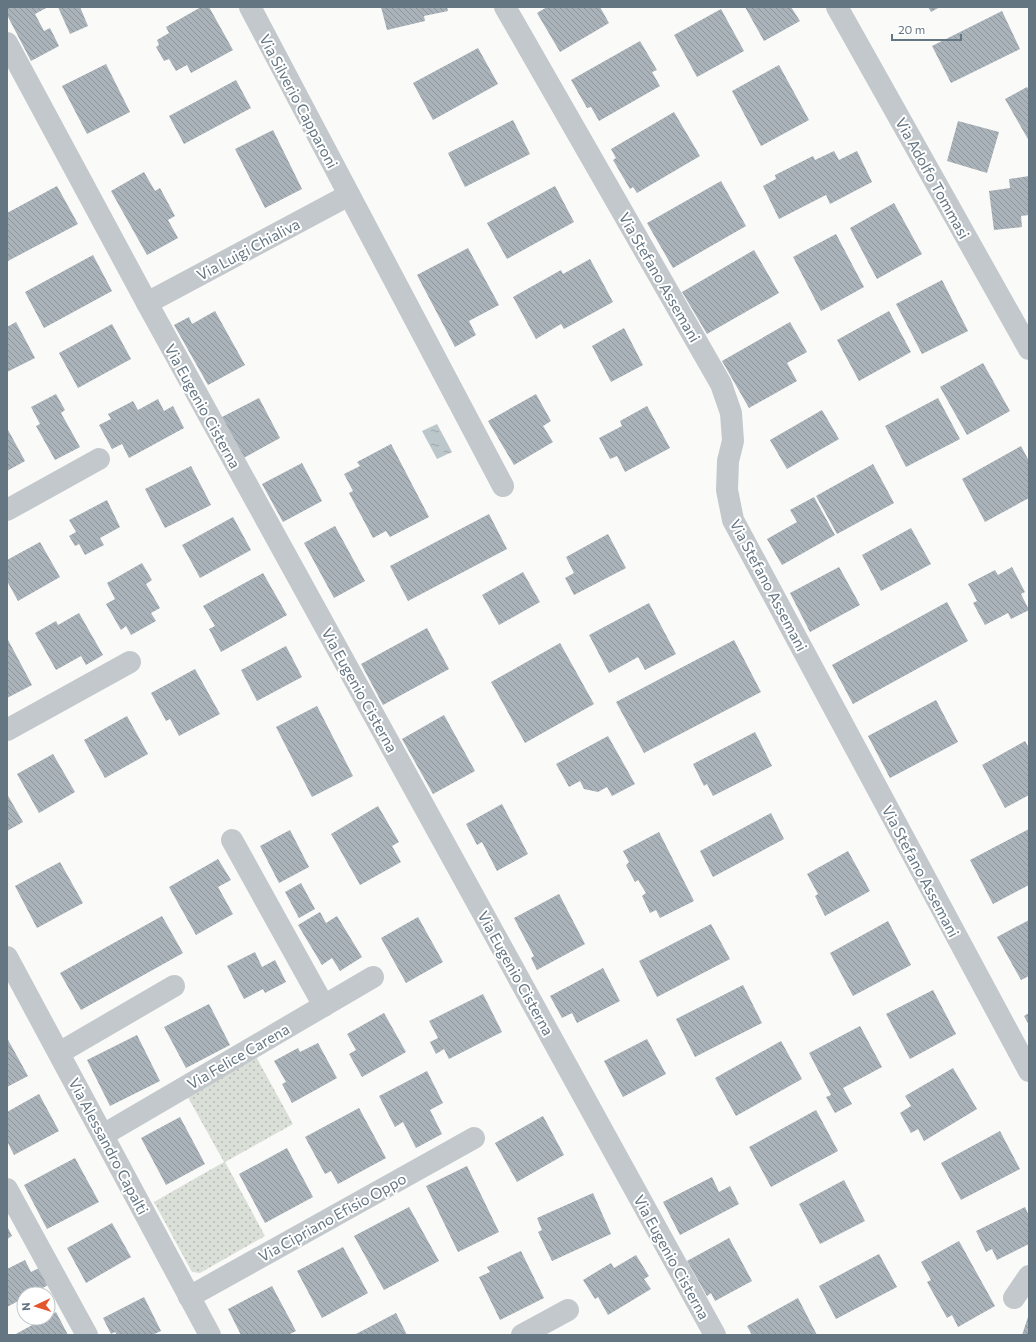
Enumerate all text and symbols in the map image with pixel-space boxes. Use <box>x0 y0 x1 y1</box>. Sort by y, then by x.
scale bar <box>892 16 961 42</box>
text: 20 m <box>898 22 925 36</box>
street label: Via Silverio Capparoni <box>256 31 342 171</box>
street label: Via Adolfo Tommasi <box>892 114 974 242</box>
street label: Via Stefano Assemani <box>616 209 704 345</box>
street label: Via Luigi Chialiva <box>193 214 303 284</box>
street label: Via Eugenio Cisterna <box>161 341 245 471</box>
street label: Via Stefano Assemani <box>727 516 811 654</box>
street label: Via Eugenio Cisterna <box>318 625 402 755</box>
street label: Via Stefano Assemani <box>879 802 963 940</box>
street label: Via Eugenio Cisterna <box>474 908 558 1038</box>
street label: Via Felice Carena <box>184 1019 292 1093</box>
street label: Via Alessandro Capalti <box>65 1075 153 1217</box>
street label: Via Cipriano Efisio Oppo <box>255 1169 409 1265</box>
street label: Via Eugenio Cisterna <box>630 1192 714 1322</box>
north arrow <box>16 1286 56 1326</box>
text: N <box>19 1302 32 1311</box>

